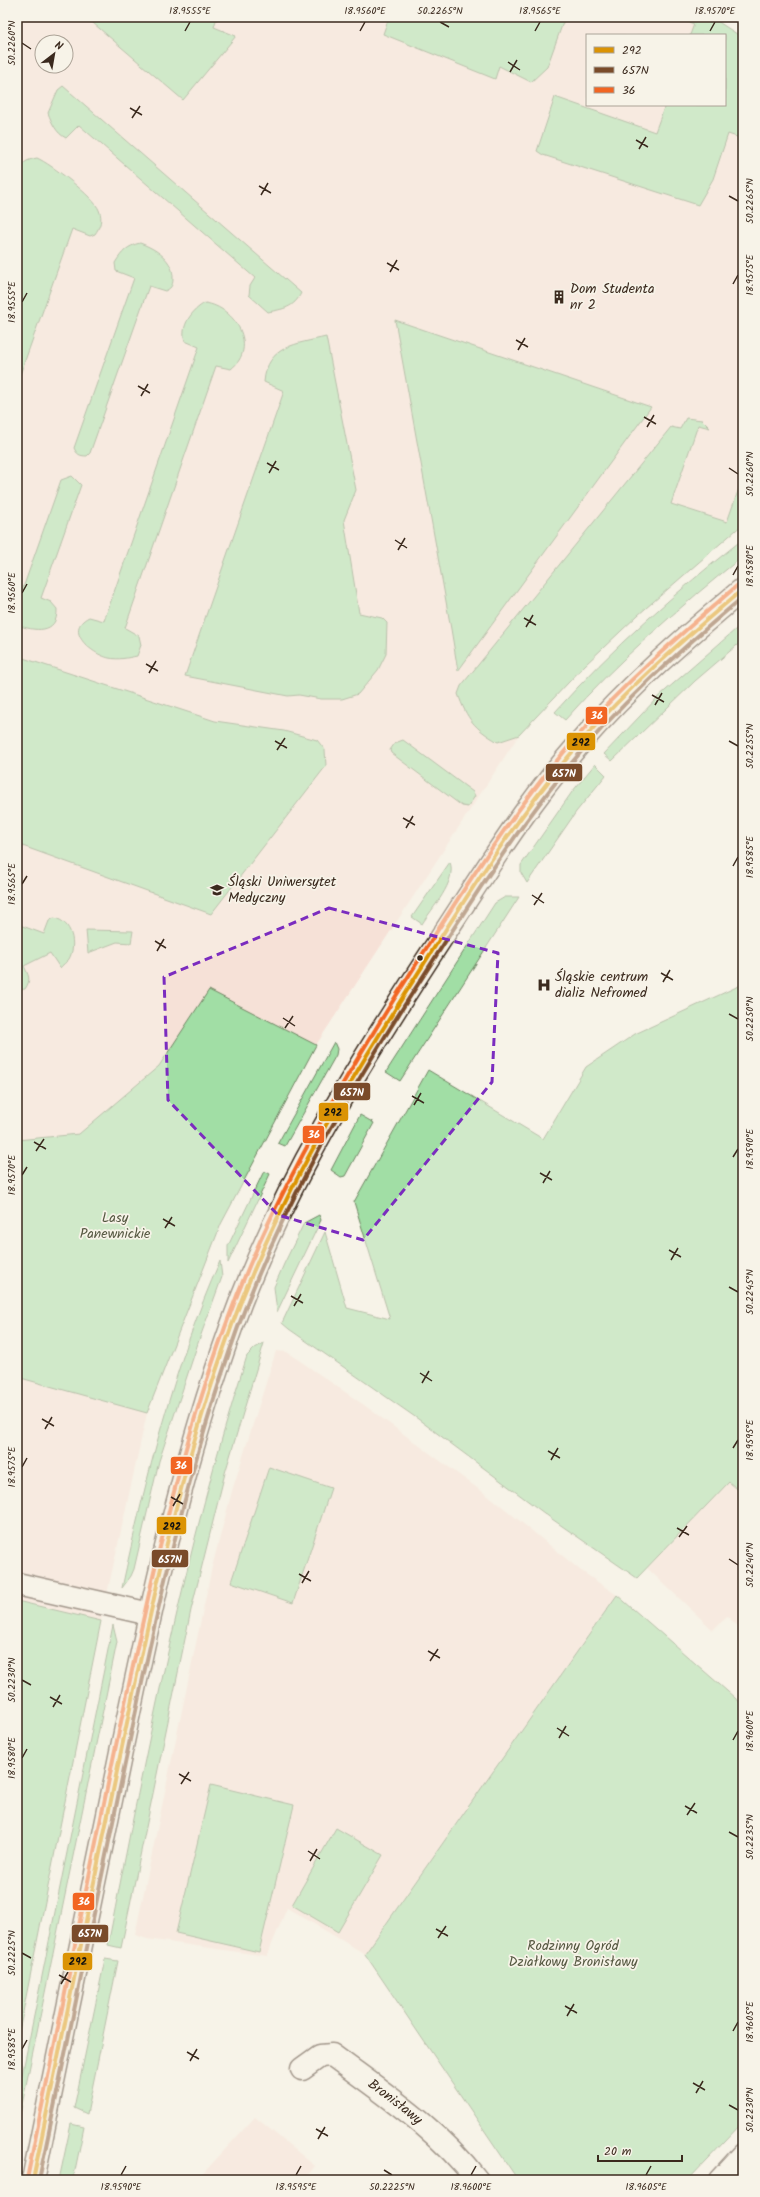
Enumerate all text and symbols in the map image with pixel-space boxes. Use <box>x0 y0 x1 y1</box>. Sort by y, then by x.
text: 18.9555°E <box>169 3 212 19</box>
text: 18.9560°E <box>344 3 387 19</box>
text: 50.2265°N <box>417 3 463 19</box>
text: 18.9565°E <box>519 3 562 19</box>
text: 18.9570°E <box>695 3 736 19</box>
text: 50.2260°N <box>4 20 20 66</box>
north arrow <box>34 34 74 74</box>
legend <box>586 34 726 106</box>
text: N <box>51 37 66 56</box>
text: 292 <box>622 41 642 60</box>
text: 657N <box>622 61 649 80</box>
text: 36 <box>622 81 636 100</box>
text: 50.2265°N <box>742 178 758 224</box>
text: 18.9575°E <box>742 253 758 296</box>
place label: Dom Studenta nr 2 <box>570 278 654 316</box>
text: 18.9555°E <box>4 280 20 323</box>
building icon: Dom Studenta nr 2 <box>551 289 567 305</box>
text: 50.2260°N <box>742 451 758 497</box>
text: 18.9580°E <box>742 544 758 587</box>
text: 18.9560°E <box>4 571 20 614</box>
line badge: 36 <box>585 706 608 725</box>
text: 36 <box>590 707 603 725</box>
text: 50.2255°N <box>742 723 758 769</box>
line badge: 292 <box>566 732 596 751</box>
text: 292 <box>572 734 590 752</box>
line badge: 657N <box>545 763 583 782</box>
text: 657N <box>552 765 576 783</box>
text: 18.9585°E <box>742 835 758 878</box>
text: 18.9565°E <box>4 862 20 905</box>
place label: Śląski Uniwersytet Medyczny <box>228 871 337 909</box>
school or university icon: Śląski Uniwersytet Medyczny <box>209 882 225 898</box>
unlabelled marker <box>415 953 425 963</box>
place label: Śląskie centrum dializ Nefromed <box>555 966 648 1004</box>
hospital icon: Śląskie centrum dializ Nefromed <box>536 977 552 993</box>
text: 50.2250°N <box>742 996 758 1041</box>
line badge: 657N <box>333 1082 371 1101</box>
text: 657N <box>340 1084 364 1102</box>
line badge: 292 <box>318 1102 349 1122</box>
text: 292 <box>324 1104 342 1122</box>
line badge: 36 <box>302 1125 325 1144</box>
text: 36 <box>307 1126 320 1144</box>
text: 18.9590°E <box>742 1127 758 1169</box>
text: 18.9570°E <box>4 1154 20 1195</box>
park label: Lasy Panewnickie <box>80 1207 151 1245</box>
text: 50.2245°N <box>742 1269 758 1315</box>
text: 18.9595°E <box>742 1418 758 1461</box>
text: 18.9575°E <box>4 1445 20 1488</box>
line badge: 36 <box>170 1456 193 1475</box>
text: 36 <box>174 1457 187 1475</box>
line badge: 292 <box>156 1516 187 1535</box>
text: 292 <box>163 1518 181 1536</box>
text: 50.2240°N <box>742 1542 758 1588</box>
line badge: 657N <box>151 1549 189 1568</box>
text: 657N <box>158 1551 182 1569</box>
text: 50.2230°N <box>4 1657 20 1703</box>
text: 18.9600°E <box>742 1709 758 1752</box>
text: 18.9580°E <box>4 1736 20 1779</box>
text: 50.2235°N <box>742 1814 758 1860</box>
line badge: 36 <box>72 1892 95 1911</box>
text: 36 <box>77 1893 90 1911</box>
line badge: 657N <box>71 1924 109 1943</box>
text: 657N <box>78 1925 102 1943</box>
text: 50.2225°N <box>4 1930 20 1976</box>
park label: Rodzinny Ogród Działkowy Bronisławy <box>509 1935 638 1973</box>
line badge: 292 <box>62 1952 93 1971</box>
text: 292 <box>69 1953 87 1971</box>
text: 18.9605°E <box>742 2000 758 2043</box>
text: 18.9585°E <box>4 2027 20 2070</box>
street label: Bronisławy <box>363 2074 428 2131</box>
text: 50.2230°N <box>742 2087 758 2133</box>
scale bar <box>598 2137 682 2163</box>
text: 20 m <box>604 2142 632 2161</box>
text: 18.9590°E <box>101 2179 143 2195</box>
text: 18.9595°E <box>275 2179 318 2195</box>
text: 50.2225°N <box>369 2179 415 2195</box>
text: 18.9600°E <box>450 2179 493 2195</box>
text: 18.9605°E <box>625 2179 668 2195</box>

